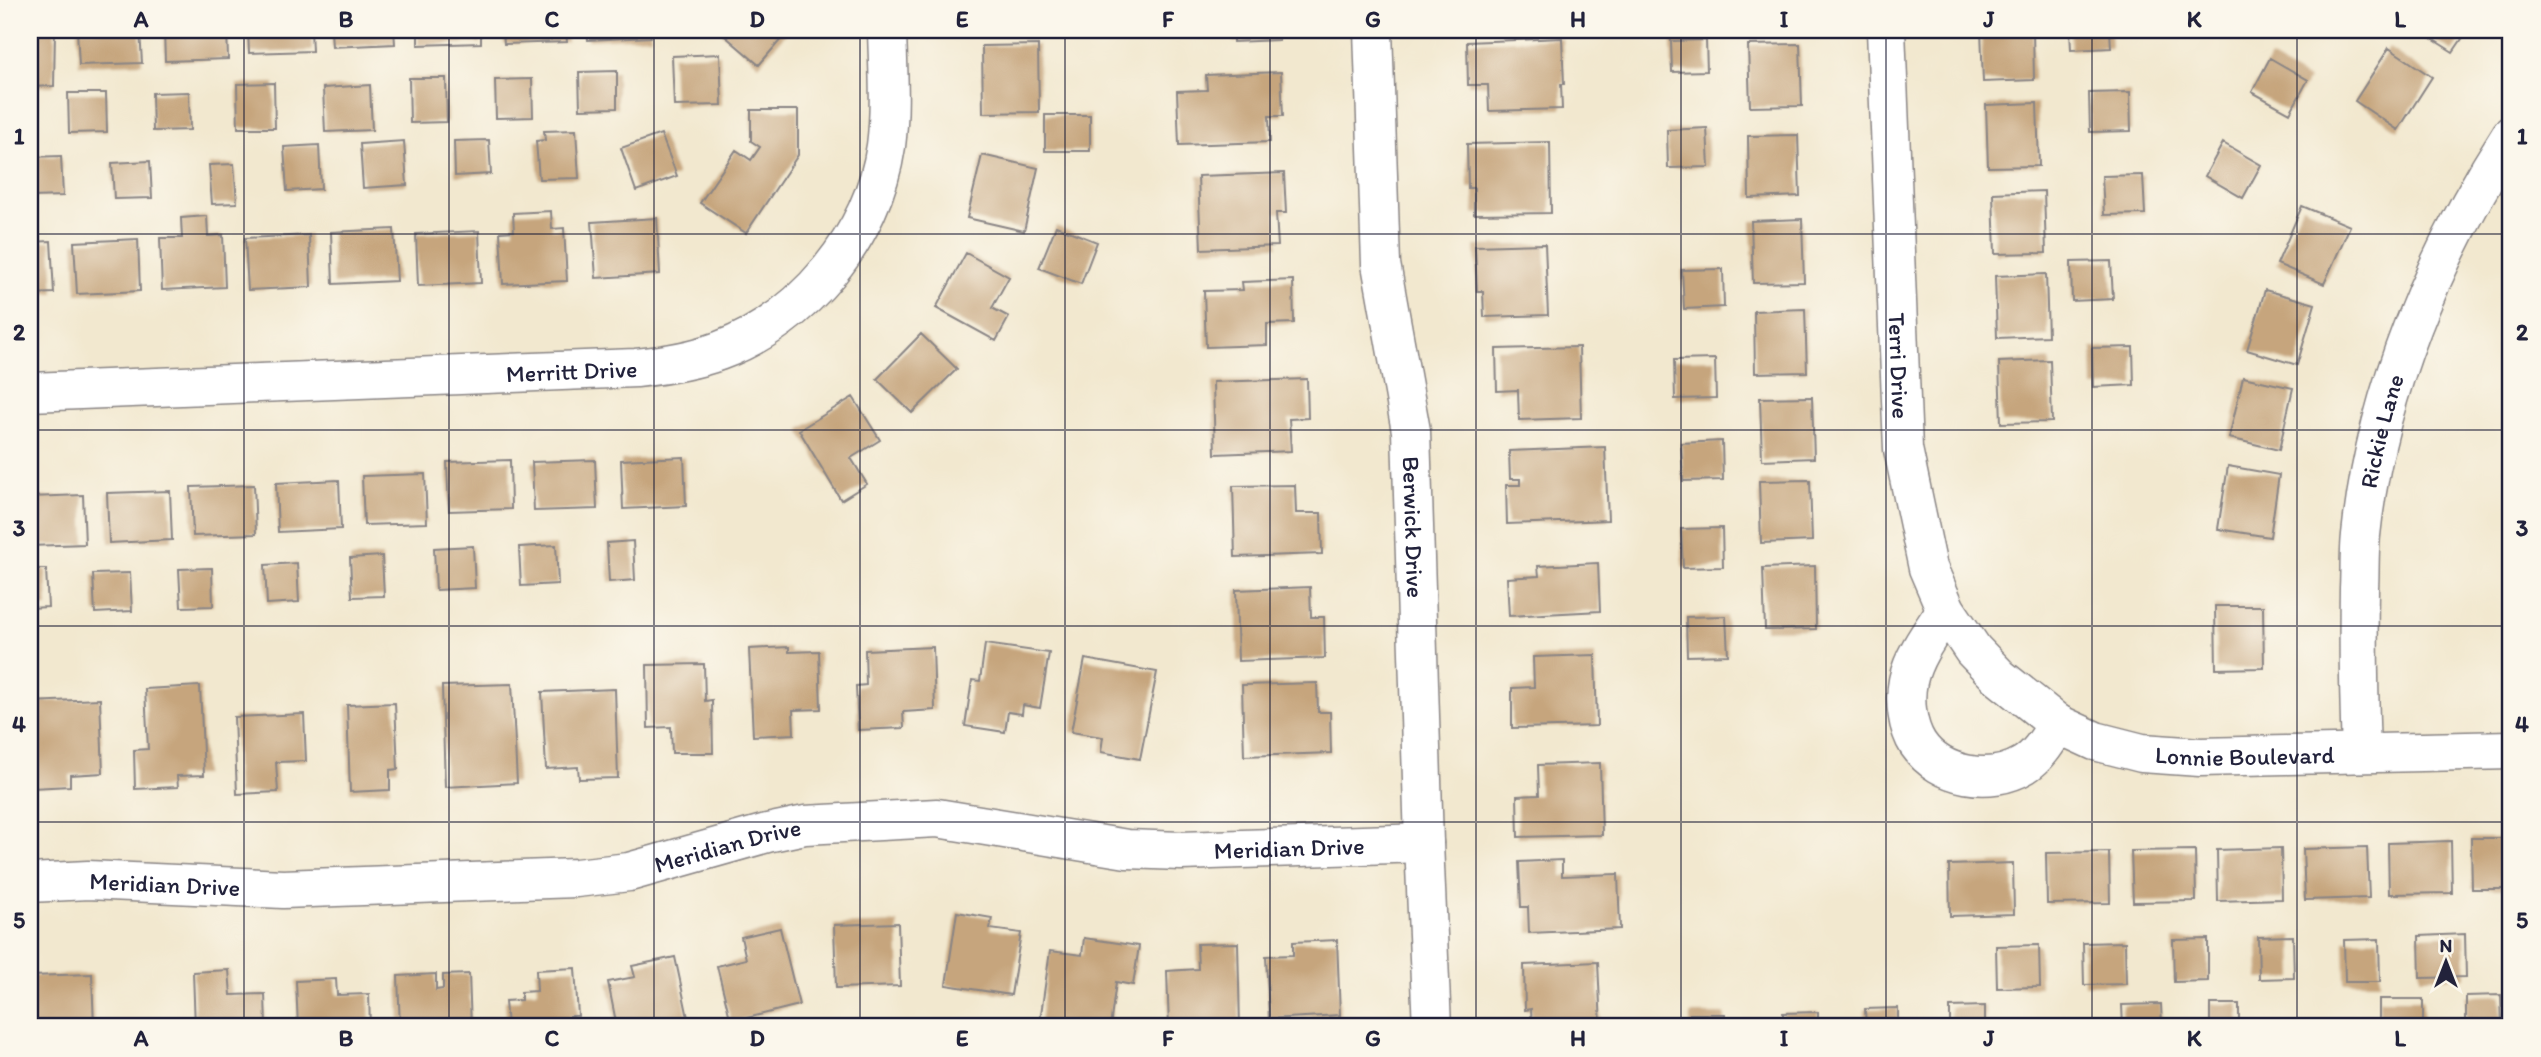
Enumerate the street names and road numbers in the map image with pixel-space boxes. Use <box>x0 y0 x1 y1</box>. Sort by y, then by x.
street label: Terri Drive <box>1883 312 1916 419</box>
street label: Merritt Drive <box>505 353 638 388</box>
street label: Rickie Lane <box>2353 370 2409 491</box>
street label: Berwick Drive <box>1397 456 1431 598</box>
street label: Lonnie Boulevard <box>2154 739 2335 772</box>
street label: Meridian Drive <box>651 812 803 879</box>
street label: Meridian Drive <box>1213 830 1365 864</box>
street label: Meridian Drive <box>89 866 241 902</box>

